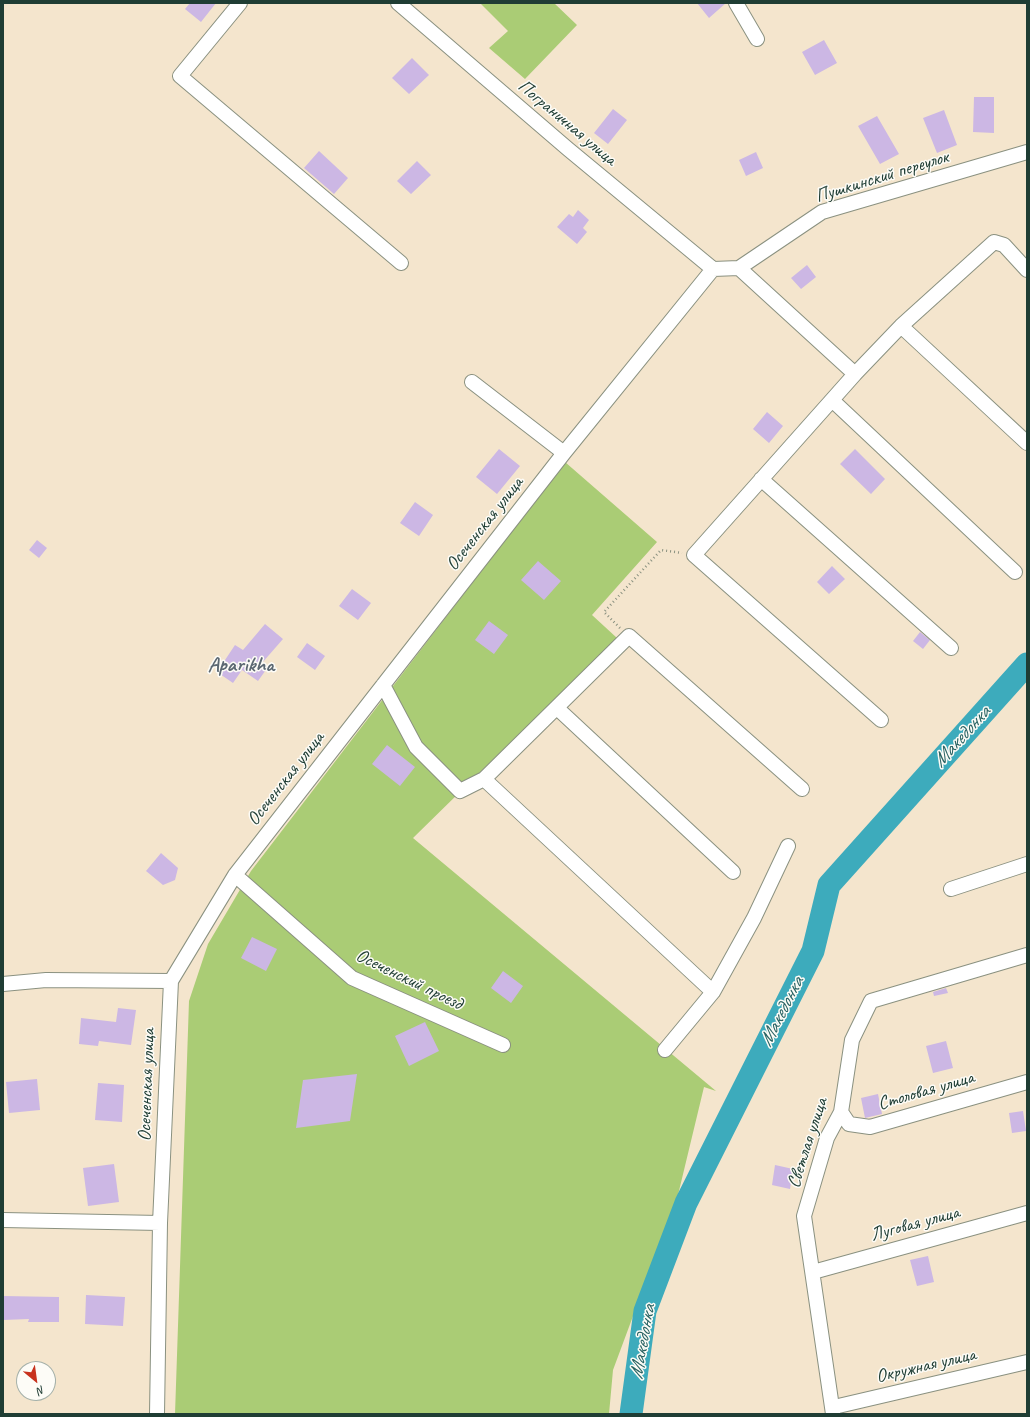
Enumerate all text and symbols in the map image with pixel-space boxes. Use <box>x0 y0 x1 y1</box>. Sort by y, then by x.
street label: Пограничная улица <box>513 75 621 171</box>
street label: Пушкинский переулок <box>813 146 951 208</box>
street label: Осеченская улица <box>441 473 529 575</box>
district label: Aparikha <box>208 652 274 678</box>
water label: Македонка <box>928 701 996 773</box>
street label: Осеченская улица <box>242 728 330 830</box>
street label: Осеченский проезд <box>352 944 466 1016</box>
water label: Македонка <box>754 973 810 1051</box>
street label: Осеченская улица <box>134 1028 160 1142</box>
street label: Столовая улица <box>875 1066 977 1116</box>
street label: Светлая улица <box>783 1095 833 1191</box>
street label: Луговая улица <box>868 1201 962 1247</box>
water label: Македонка <box>625 1303 661 1381</box>
street label: Окружная улица <box>874 1343 978 1389</box>
north arrow <box>16 1361 56 1401</box>
text: N <box>35 1383 48 1398</box>

